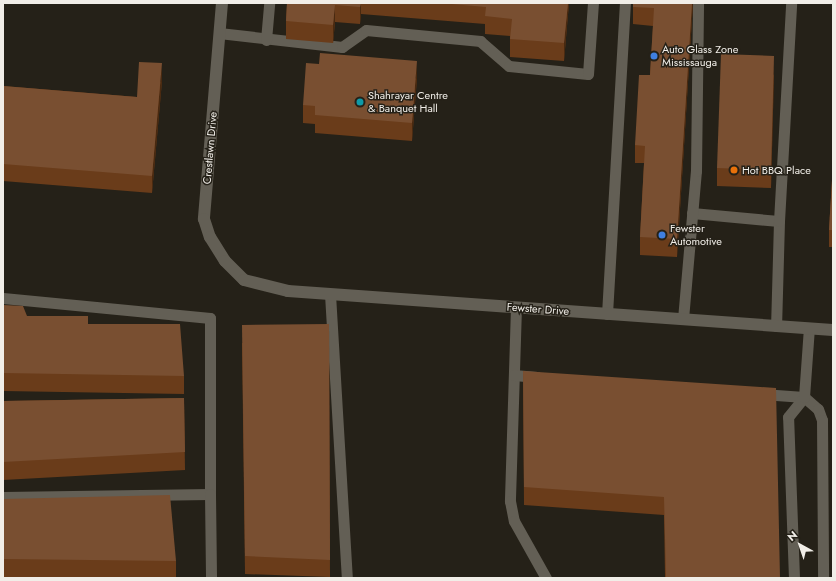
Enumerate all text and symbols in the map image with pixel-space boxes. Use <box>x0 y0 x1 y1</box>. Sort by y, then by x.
place label: Auto Glass Zone Mississauga <box>662 43 738 69</box>
marker: Auto Glass Zone Mississauga <box>649 51 659 61</box>
place label: Shahrayar Centre & Banquet Hall <box>368 89 448 115</box>
marker: Shahrayar Centre & Banquet Hall <box>355 97 365 107</box>
street label: Crestlawn Drive <box>200 111 220 185</box>
place label: Hot BBQ Place <box>742 163 811 177</box>
marker: Hot BBQ Place <box>729 165 739 175</box>
place label: Fewster Automotive <box>670 222 722 248</box>
marker: Fewster Automotive <box>657 230 667 240</box>
street label: Fewster Drive <box>506 300 570 318</box>
north arrow <box>780 525 820 565</box>
text: N <box>784 527 801 545</box>

